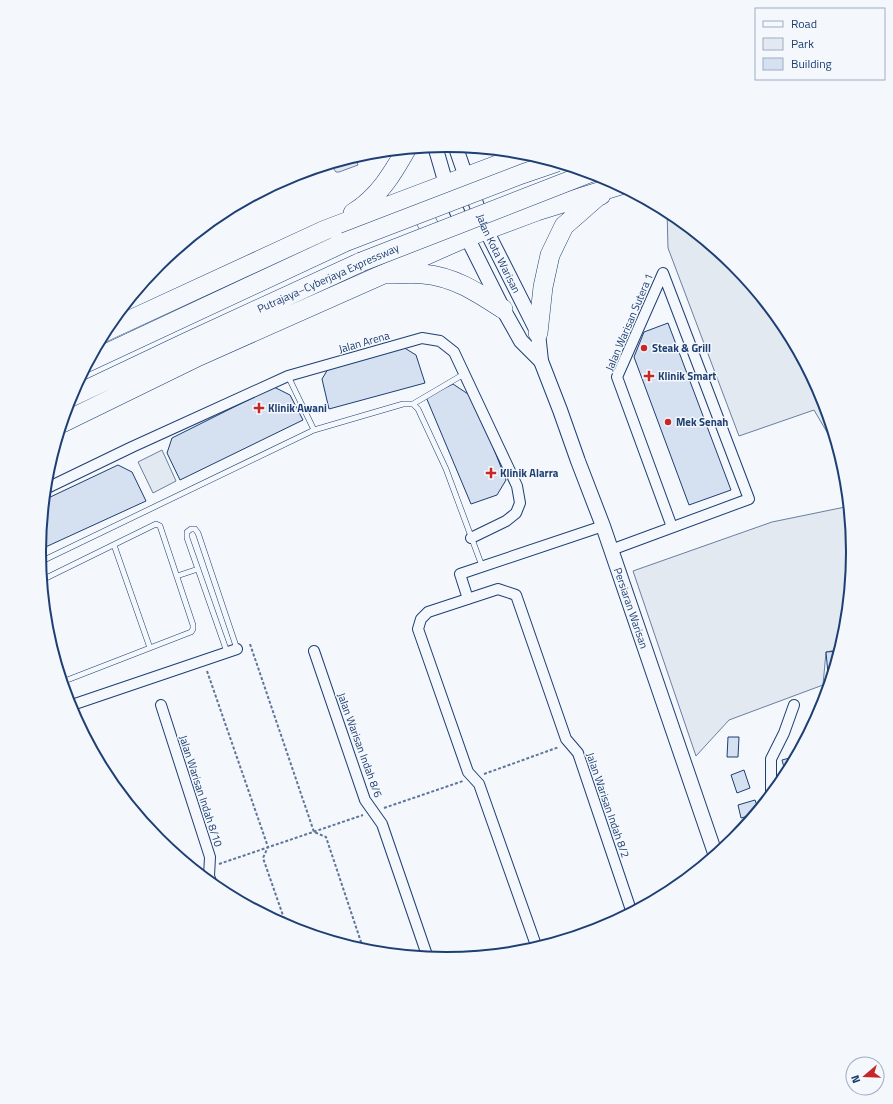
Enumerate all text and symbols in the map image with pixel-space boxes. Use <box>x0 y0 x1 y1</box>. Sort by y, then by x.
legend <box>755 8 885 80</box>
text: Road <box>791 14 817 33</box>
text: Park <box>791 34 814 53</box>
text: Building <box>791 54 832 73</box>
street label: Jalan Kota Warisan <box>473 211 525 296</box>
street label: Putrajaya–Cyberjaya Expressway <box>255 239 402 317</box>
street label: Jalan Warisan Sutera 1 <box>601 271 657 373</box>
street label: Jalan Arena <box>337 327 392 357</box>
place label: Steak & Grill <box>652 340 711 356</box>
marker: Steak & Grill <box>639 343 649 353</box>
place label: Klinik Smart <box>658 368 716 384</box>
marker: Klinik Smart <box>643 370 655 382</box>
place label: Klinik Awani <box>268 400 327 416</box>
marker: Klinik Awani <box>253 402 265 414</box>
place label: Mek Senah <box>676 414 728 430</box>
marker: Mek Senah <box>663 417 673 427</box>
place label: Klinik Alarra <box>500 465 559 481</box>
marker: Klinik Alarra <box>485 467 497 479</box>
street label: Persiaran Warisan <box>610 565 652 651</box>
street label: Jalan Warisan Indah 8/6 <box>334 690 386 800</box>
street label: Jalan Warisan Indah 8/10 <box>175 733 227 849</box>
street label: Jalan Warisan Indah 8/2 <box>582 750 634 860</box>
north arrow <box>845 1056 885 1096</box>
text: N <box>847 1073 864 1085</box>

